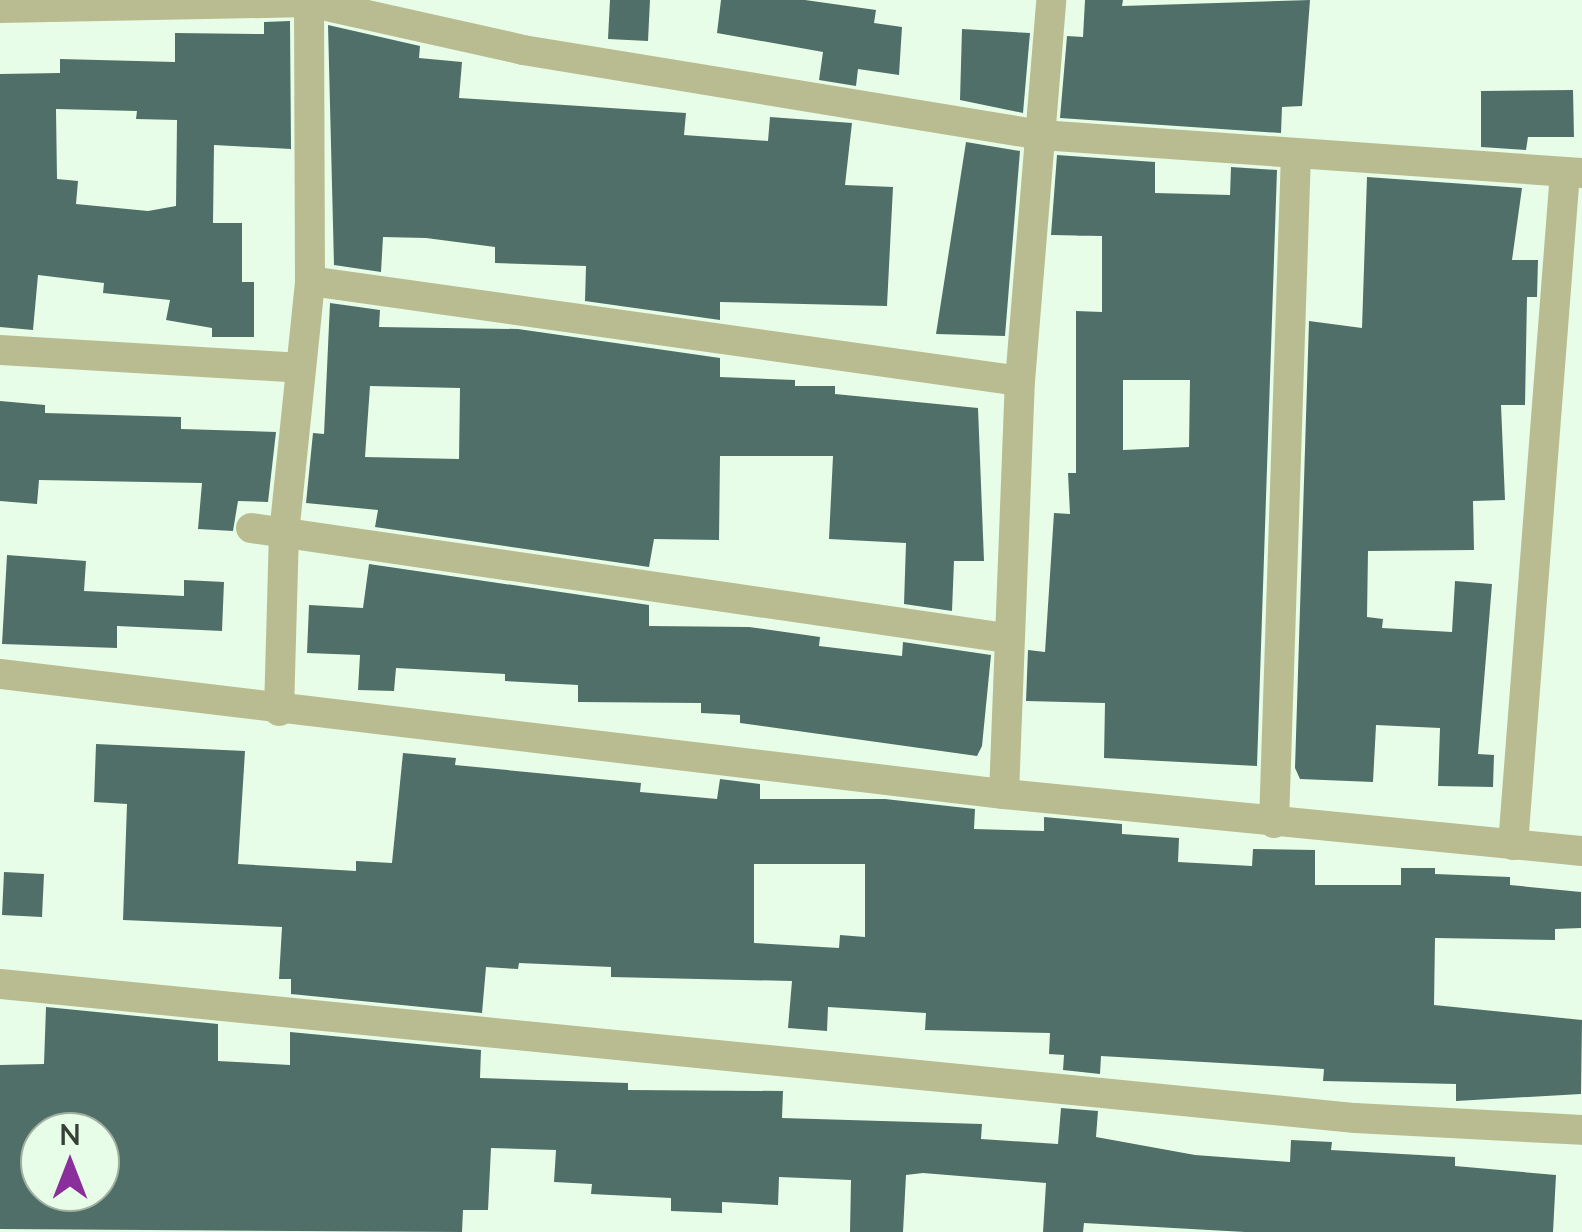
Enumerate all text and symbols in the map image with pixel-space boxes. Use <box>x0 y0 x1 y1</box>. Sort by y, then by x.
north arrow <box>20 1112 120 1212</box>
text: N <box>59 1117 81 1151</box>

